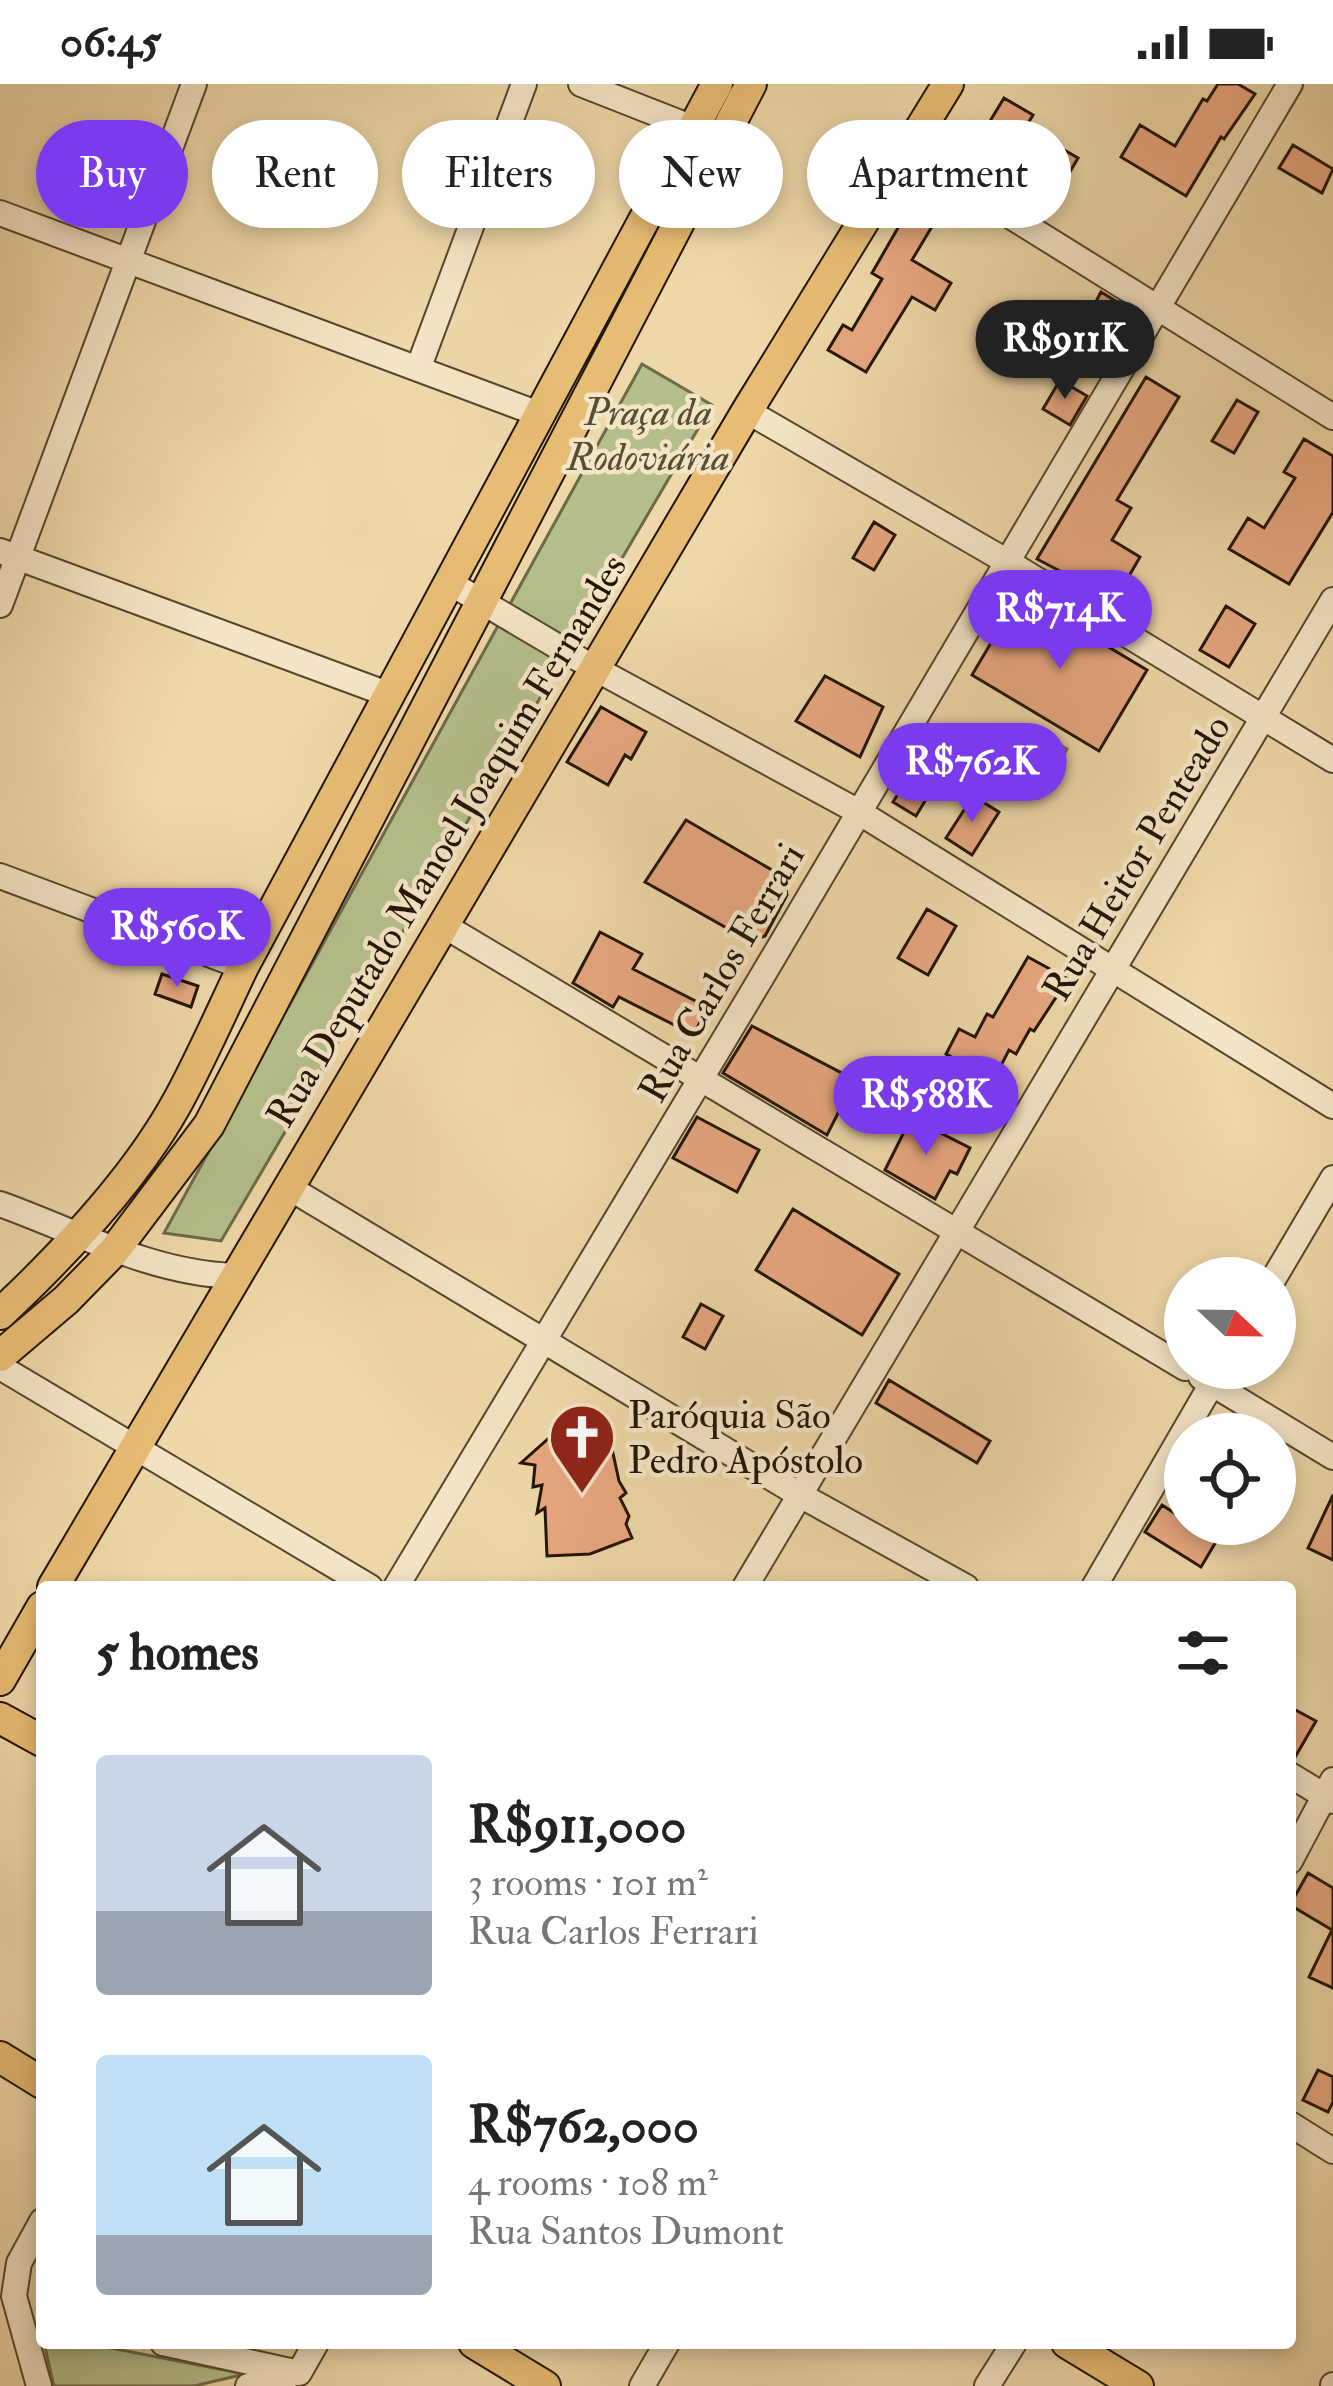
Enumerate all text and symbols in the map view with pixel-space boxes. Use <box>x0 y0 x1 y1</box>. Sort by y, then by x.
text: 06:45 <box>60 14 161 70</box>
chip: Buy <box>36 120 188 228</box>
chip: Rent <box>212 120 378 228</box>
chip: Filters <box>402 120 595 228</box>
chip: New <box>619 120 783 228</box>
chip: Apartment <box>807 120 1071 228</box>
pin: R$911K <box>967 300 1163 402</box>
text: R$911K <box>1003 314 1127 363</box>
park label: Praça da Rodoviária <box>566 388 729 482</box>
street label: Rua Deputado Manoel Joaquim Fernandes <box>256 546 638 1136</box>
pin: R$714K <box>962 570 1158 672</box>
text: R$714K <box>995 584 1125 633</box>
street label: Rua Heitor Penteado <box>1032 706 1242 1010</box>
pin: R$762K <box>874 723 1070 825</box>
text: R$762K <box>905 737 1039 786</box>
street label: Rua Carlos Ferrari <box>628 835 816 1111</box>
pin: R$560K <box>79 888 275 990</box>
text: R$560K <box>110 902 244 951</box>
pin: R$588K <box>828 1056 1024 1158</box>
text: R$588K <box>861 1070 992 1119</box>
north arrow <box>1164 1257 1296 1389</box>
map controls <box>1164 1257 1296 1545</box>
place label: Paróquia São Pedro Apóstolo <box>628 1391 863 1485</box>
church icon: Paróquia São Pedro Apóstolo <box>547 1402 617 1496</box>
button: locate <box>1164 1413 1296 1545</box>
icon: filters <box>1170 1620 1236 1686</box>
text: 5 homes <box>96 1621 259 1685</box>
text: R$911,000 <box>468 1794 686 1858</box>
icon: home <box>192 1803 336 1947</box>
text: 3 rooms · 101 m² <box>468 1858 708 1907</box>
text: Rua Carlos Ferrari <box>468 1907 759 1956</box>
text: R$762,000 <box>468 2094 699 2158</box>
icon: home <box>192 2103 336 2247</box>
text: 4 rooms · 108 m² <box>468 2158 718 2207</box>
text: Rua Santos Dumont <box>468 2207 784 2256</box>

